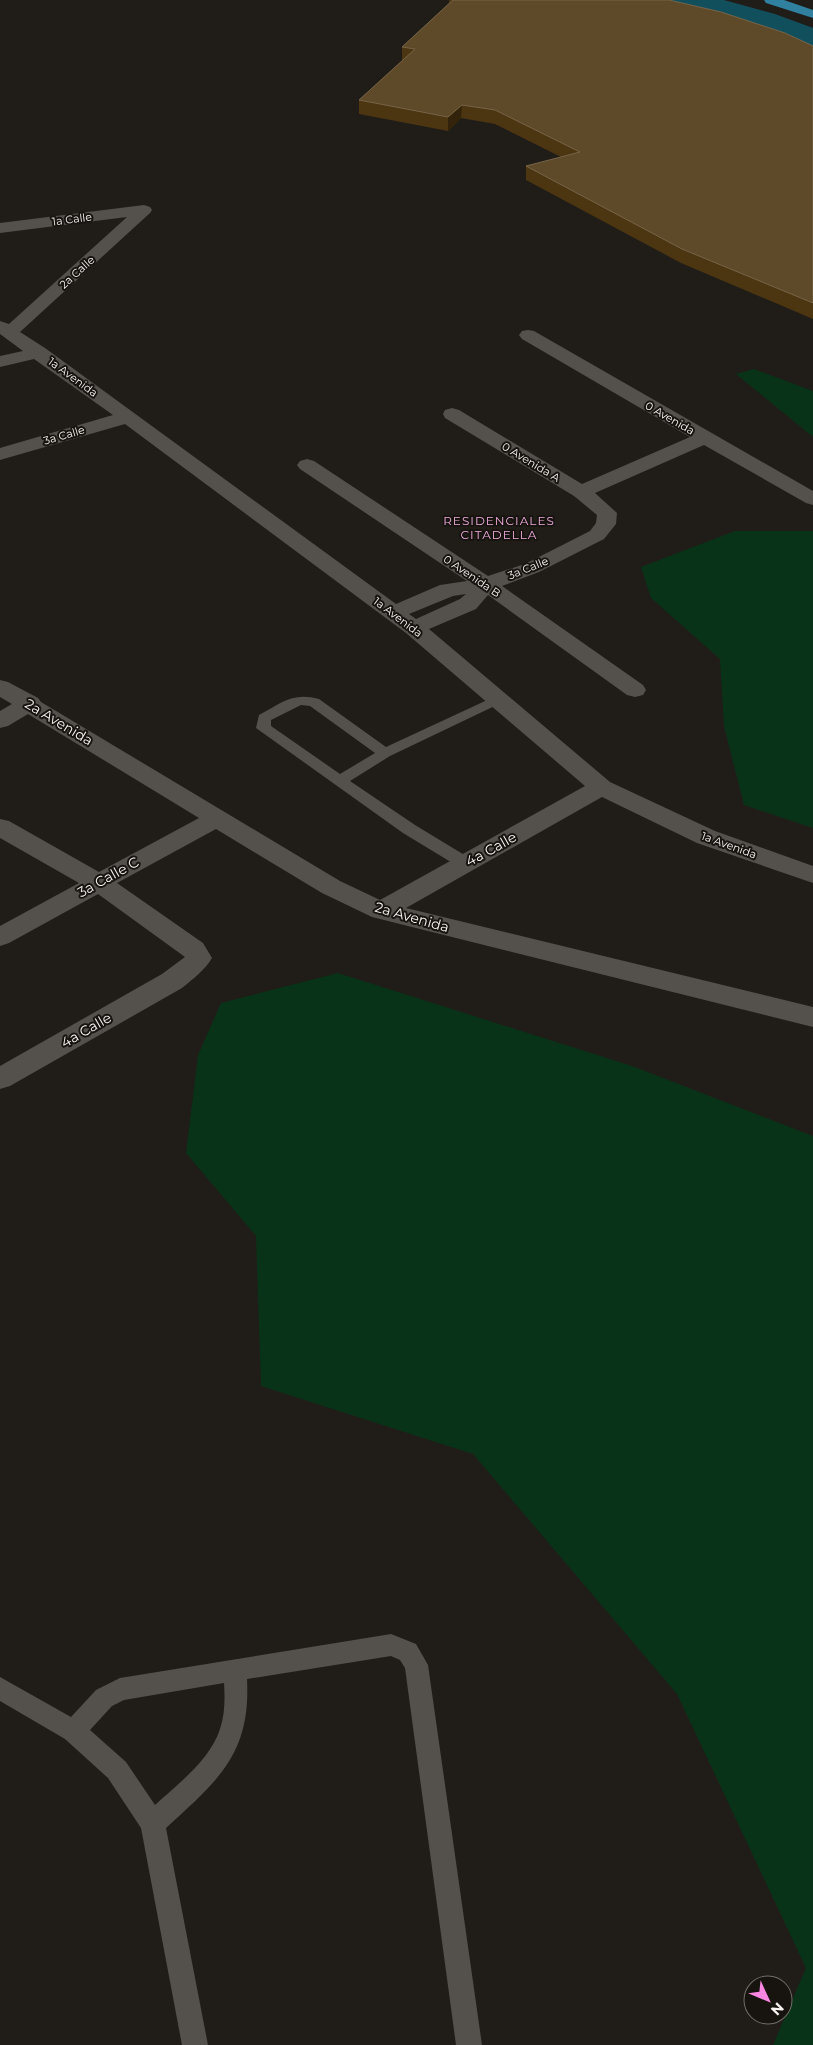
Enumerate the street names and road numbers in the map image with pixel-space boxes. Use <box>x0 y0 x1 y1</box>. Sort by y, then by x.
street label: 1a Calle <box>51 210 93 228</box>
street label: 2a Calle <box>57 252 98 291</box>
street label: 1a Avenida <box>46 354 100 400</box>
street label: 0 Avenida <box>643 398 697 438</box>
street label: 3a Calle <box>42 422 87 448</box>
street label: 0 Avenida A <box>499 439 563 485</box>
street label: 0 Avenida B <box>441 552 503 600</box>
street label: 3a Calle <box>506 553 551 582</box>
street label: 1a Avenida <box>371 594 425 640</box>
street label: 2a Avenida <box>22 695 96 749</box>
street label: 4a Calle <box>462 828 520 870</box>
street label: 1a Avenida <box>699 829 759 861</box>
street label: 3a Calle C <box>74 853 142 901</box>
street label: 2a Avenida <box>373 898 451 936</box>
street label: 4a Calle <box>57 1008 115 1052</box>

